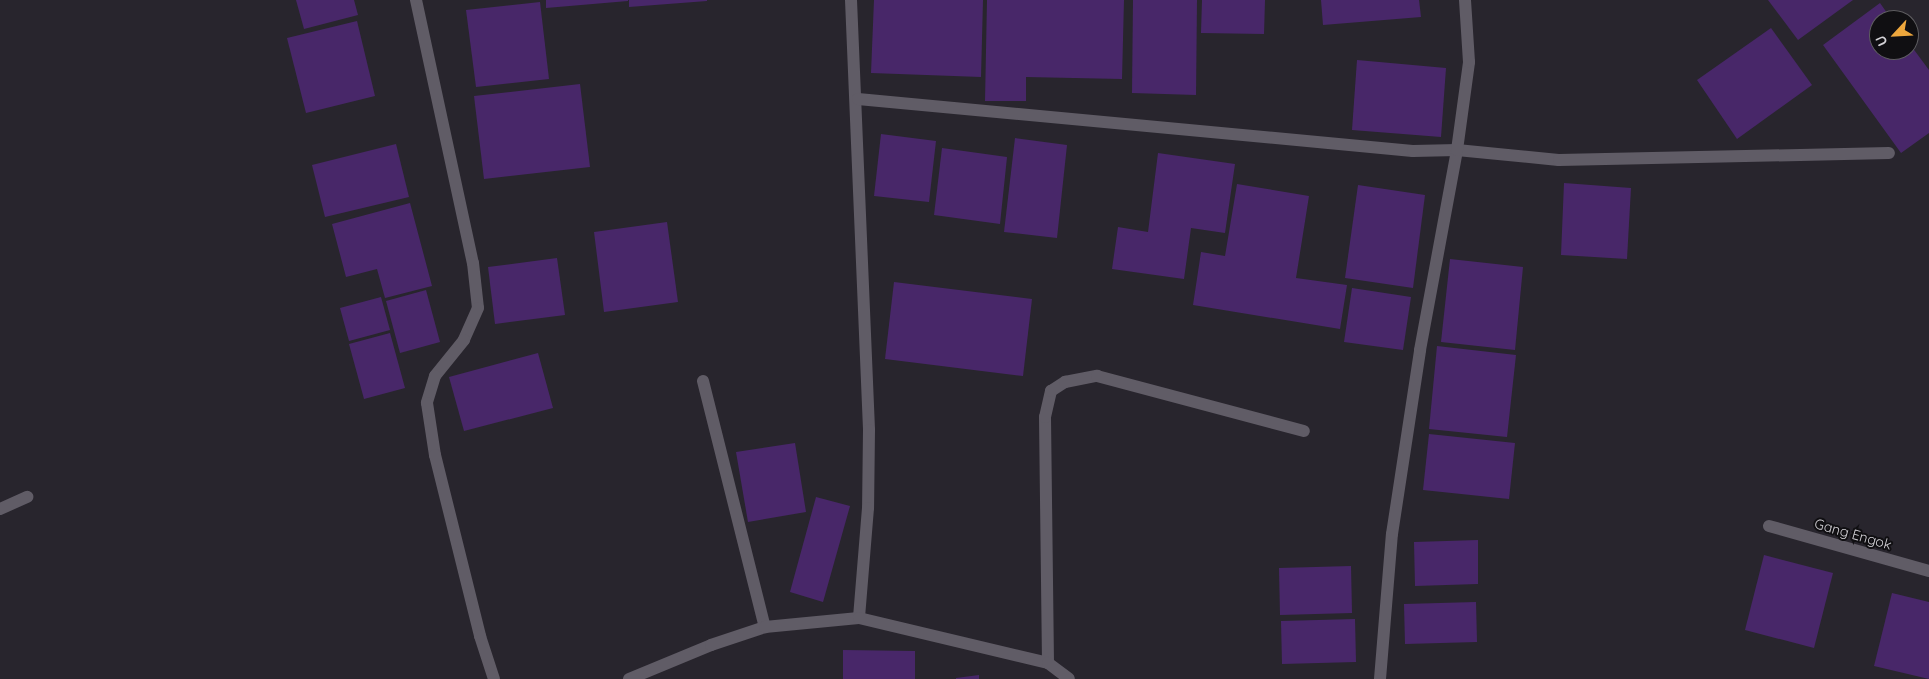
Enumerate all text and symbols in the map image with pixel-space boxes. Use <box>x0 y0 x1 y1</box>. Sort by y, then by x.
north arrow <box>1869 10 1919 60</box>
text: U <box>1871 33 1892 49</box>
street label: Gang Engok <box>1812 515 1894 553</box>

